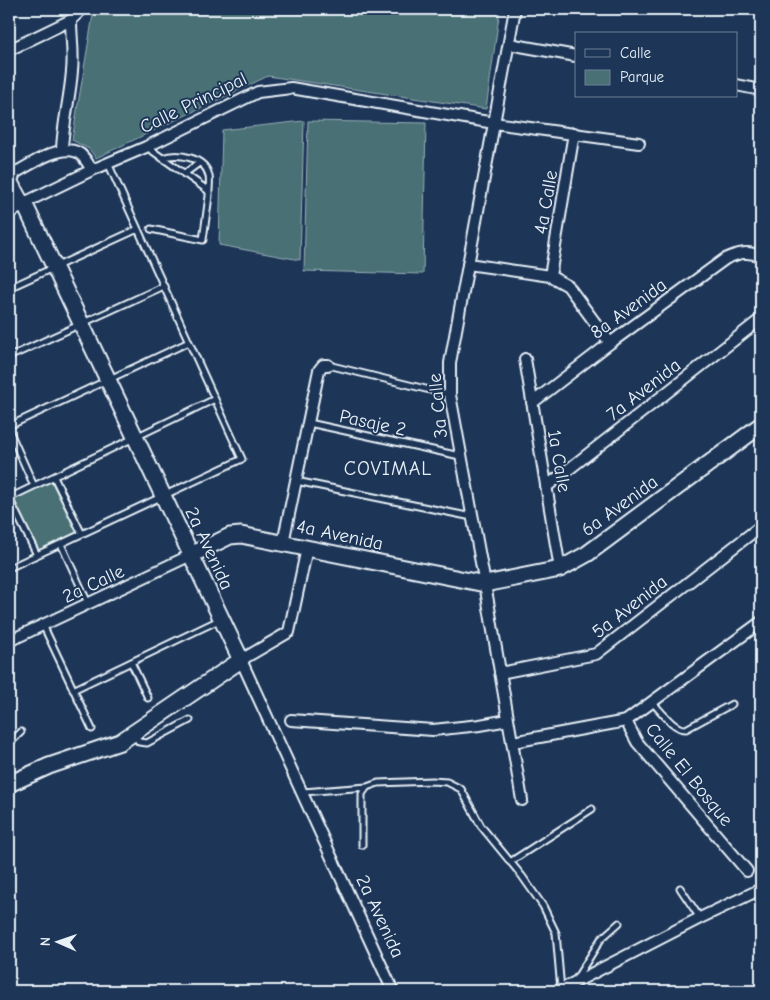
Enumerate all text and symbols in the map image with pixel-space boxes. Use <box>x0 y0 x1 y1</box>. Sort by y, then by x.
legend <box>575 32 738 98</box>
text: Calle <box>620 44 652 62</box>
street label: Calle Principal <box>136 68 250 138</box>
text: Parque <box>620 68 665 86</box>
street label: 4a Calle <box>530 168 562 236</box>
street label: 8a Avenida <box>586 274 671 344</box>
street label: 7a Avenida <box>602 354 685 426</box>
street label: 3a Calle <box>424 372 452 439</box>
street label: Pasaje 2 <box>337 405 408 441</box>
street label: 1a Calle <box>543 428 575 494</box>
district label: COVIMAL <box>344 457 432 480</box>
street label: 6a Avenida <box>577 471 662 541</box>
street label: 2a Avenida <box>180 503 238 593</box>
street label: 4a Avenida <box>294 515 385 555</box>
street label: 2a Calle <box>59 560 128 608</box>
street label: 5a Avenida <box>588 571 672 643</box>
street label: Calle El Bosque <box>641 719 737 831</box>
street label: 2a Avenida <box>351 871 409 961</box>
north arrow <box>32 918 82 968</box>
text: N <box>37 937 54 946</box>

